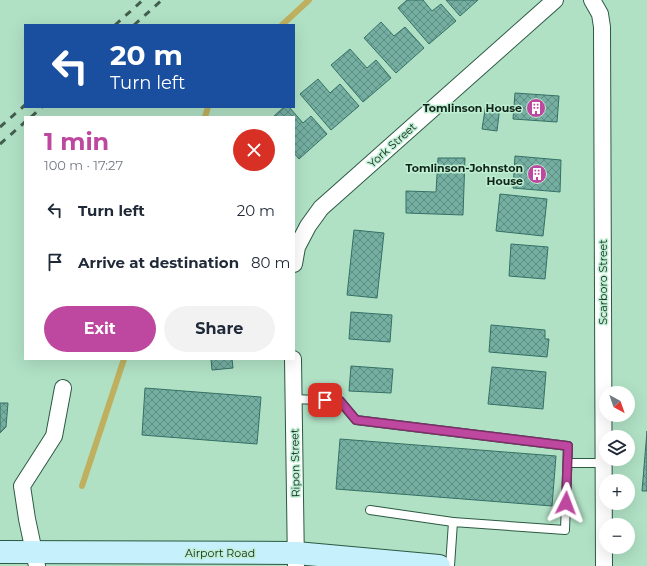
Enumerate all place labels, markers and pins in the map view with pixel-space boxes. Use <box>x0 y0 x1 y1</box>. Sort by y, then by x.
building icon: Tomlinson House <box>525 97 547 119</box>
place label: Tomlinson House <box>423 101 522 115</box>
place label: Tomlinson-Johnston House <box>406 161 523 188</box>
building icon: Tomlinson-Johnston House <box>526 163 548 185</box>
pin <box>308 383 342 417</box>

